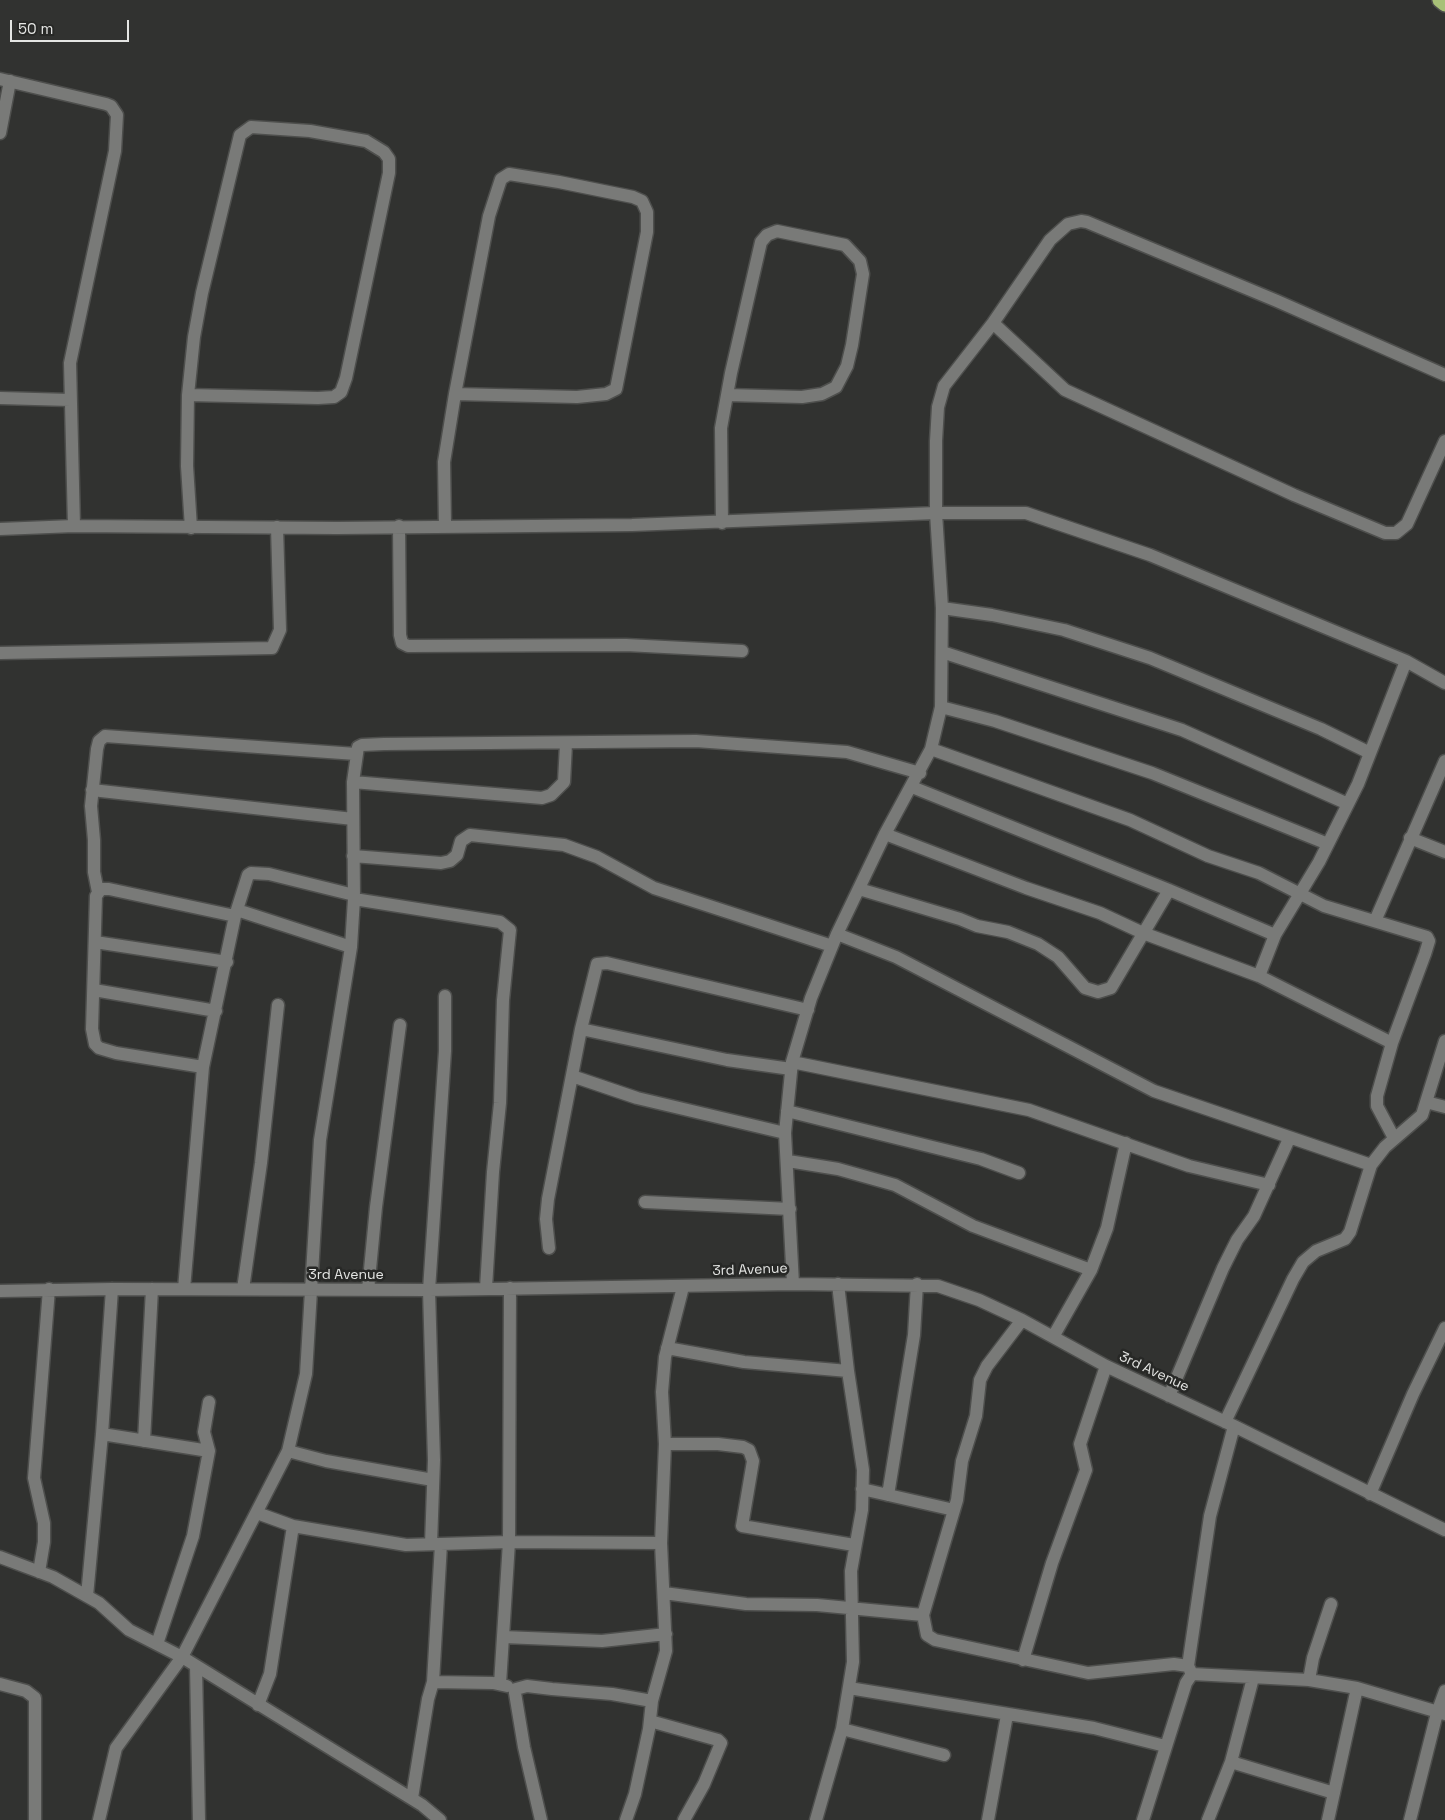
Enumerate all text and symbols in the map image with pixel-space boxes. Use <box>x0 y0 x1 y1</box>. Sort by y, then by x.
scale bar <box>12 10 131 42</box>
text: 50 m <box>18 19 53 38</box>
street label: 3rd Avenue <box>712 1260 788 1280</box>
street label: 3rd Avenue <box>308 1267 384 1283</box>
street label: 3rd Avenue <box>1116 1348 1192 1396</box>

